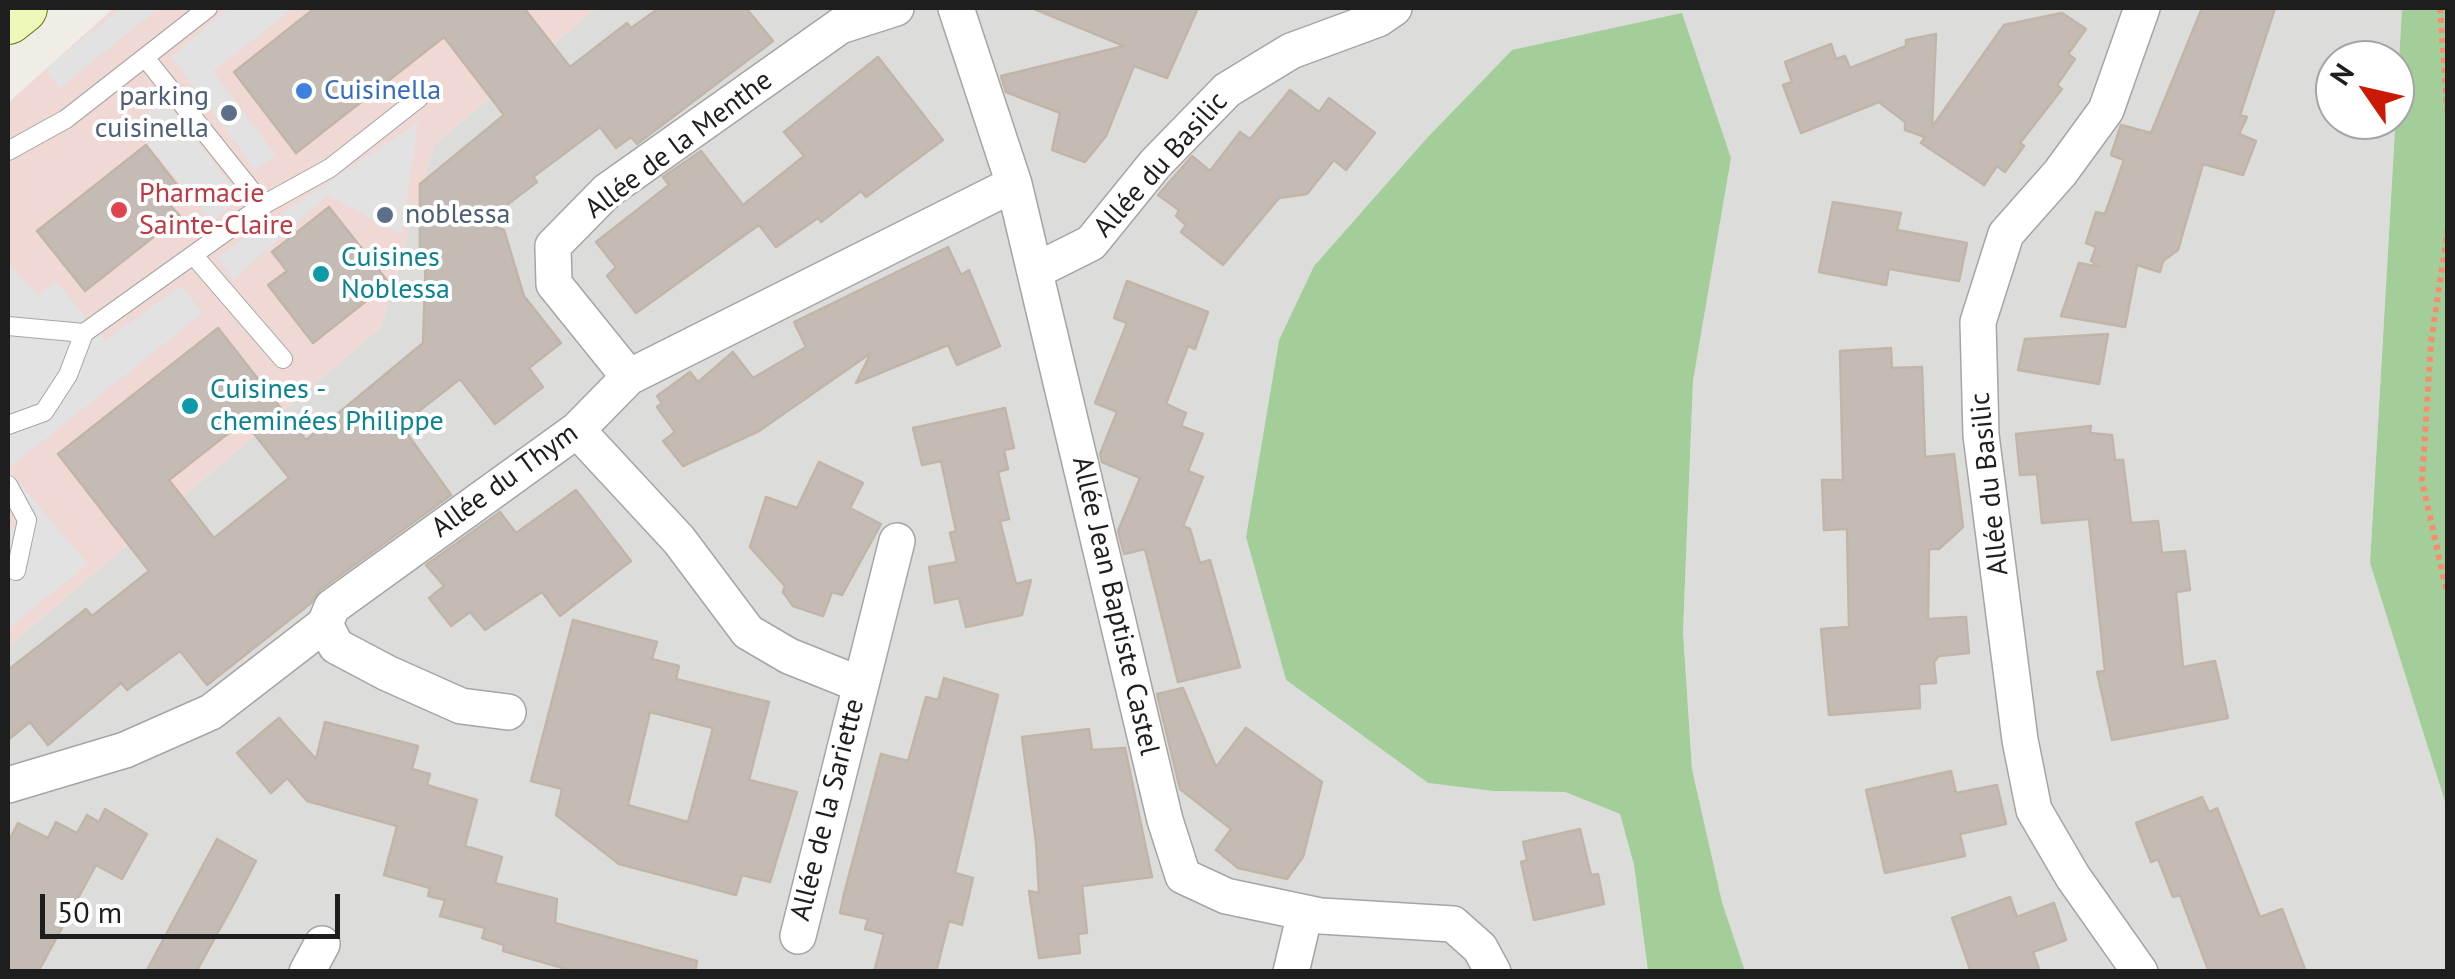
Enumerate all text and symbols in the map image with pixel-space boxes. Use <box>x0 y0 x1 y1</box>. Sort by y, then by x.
north arrow <box>2315 40 2415 140</box>
text: N <box>2321 56 2362 92</box>
street label: Allée de la Menthe <box>579 64 779 226</box>
place label: Cuisinella <box>324 74 441 108</box>
place label: parking cuisinella <box>95 80 209 146</box>
marker: Cuisinella <box>293 80 315 102</box>
street label: Allée du Basilic <box>1087 85 1235 245</box>
marker: parking cuisinella <box>218 102 240 124</box>
place label: Pharmacie Sainte-Claire <box>139 177 293 243</box>
place label: noblessa <box>405 198 510 232</box>
marker: Pharmacie Sainte-Claire <box>108 199 130 221</box>
marker: noblessa <box>374 204 396 226</box>
place label: Cuisines Noblessa <box>341 241 450 307</box>
marker: Cuisines Noblessa <box>310 263 332 285</box>
place label: Cuisines - cheminées Philippe <box>210 373 444 439</box>
street label: Allée du Basilic <box>1964 391 2016 577</box>
marker: Cuisines - cheminées Philippe <box>179 395 201 417</box>
street label: Allée du Thym <box>425 417 585 545</box>
street label: Allée Jean Baptiste Castel <box>1064 454 1166 758</box>
street label: Allée de la Sariette <box>784 696 872 924</box>
scale bar <box>45 874 345 936</box>
text: 50 m <box>57 892 122 931</box>

